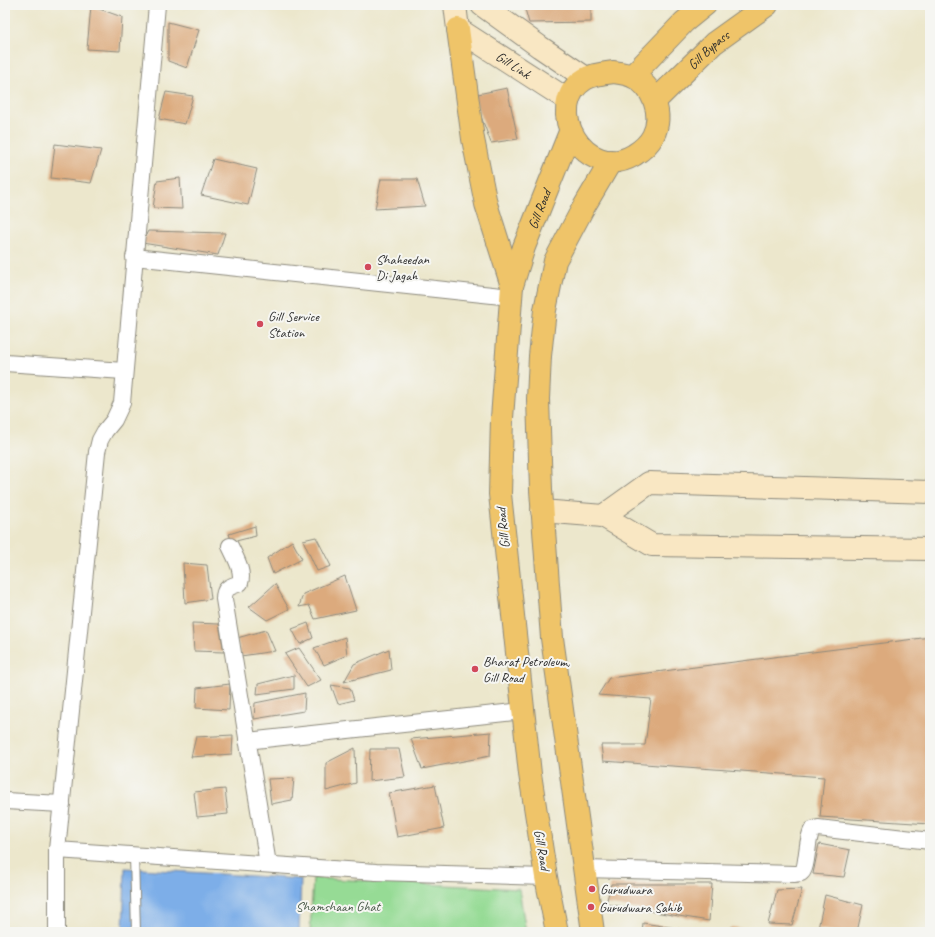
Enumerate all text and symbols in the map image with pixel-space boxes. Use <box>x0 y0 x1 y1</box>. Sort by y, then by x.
street label: Gill Bypass <box>684 26 733 73</box>
street label: Gill Link <box>493 47 535 83</box>
street label: Gill Road <box>524 185 556 231</box>
place label: Shaheedan Di Jagah <box>376 251 430 284</box>
marker: Shaheedan Di Jagah <box>363 262 373 272</box>
place label: Gill Service Station <box>268 308 320 341</box>
marker: Gill Service Station <box>255 319 265 329</box>
street label: Gill Road <box>492 504 514 549</box>
place label: Bharat Petroleum, Gill Road <box>483 653 570 686</box>
marker: Bharat Petroleum, Gill Road <box>470 664 480 674</box>
street label: Gill Road <box>530 828 554 874</box>
place label: Gurudwara <box>600 881 653 898</box>
marker: Gurudwara <box>587 884 597 894</box>
park label: Shamshaan Ghat <box>296 898 382 915</box>
place label: Gurudwara Sahib <box>599 899 683 916</box>
marker: Gurudwara Sahib <box>586 902 596 912</box>

